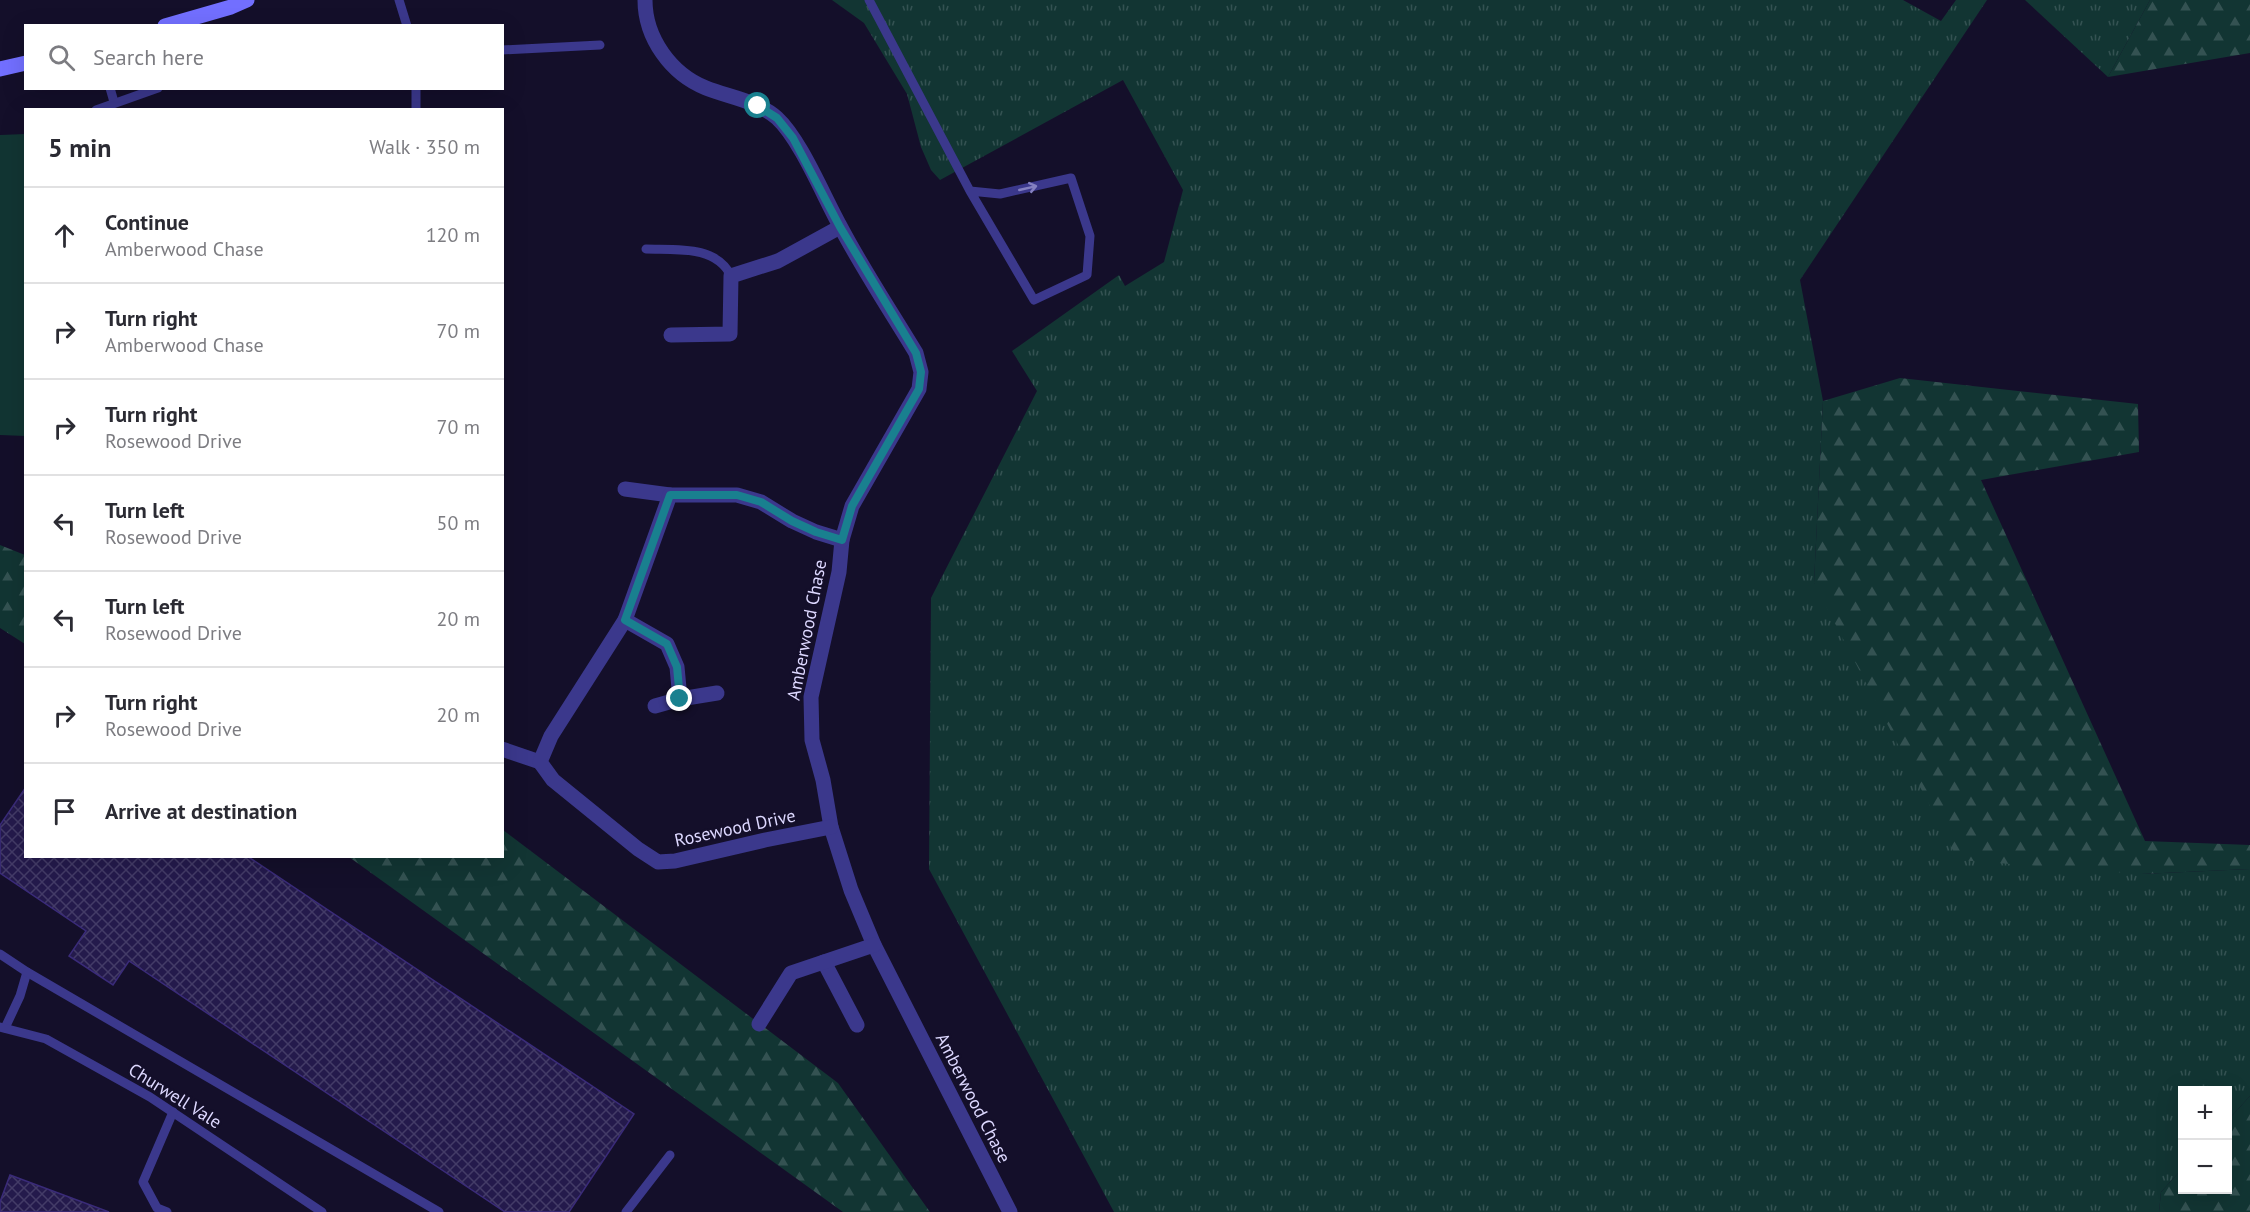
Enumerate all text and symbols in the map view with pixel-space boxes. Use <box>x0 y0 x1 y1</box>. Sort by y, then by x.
search box <box>24 24 504 90</box>
icon: search <box>45 41 78 74</box>
text: Search here <box>93 43 204 71</box>
route start <box>744 92 770 118</box>
text: 5 min <box>48 131 111 164</box>
text: Walk · 350 m <box>369 134 480 160</box>
one-way arrow <box>1018 182 1037 193</box>
text: Continue <box>105 208 189 236</box>
icon: ahead <box>48 219 81 252</box>
text: 120 m <box>426 222 480 248</box>
text: Amberwood Chase <box>105 236 264 262</box>
text: Turn right <box>105 304 197 332</box>
icon: right <box>48 315 81 348</box>
text: 70 m <box>437 318 480 344</box>
text: Amberwood Chase <box>105 332 264 358</box>
text: Turn right <box>105 400 197 428</box>
icon: right <box>48 411 81 444</box>
text: 70 m <box>437 414 480 440</box>
text: Rosewood Drive <box>105 428 242 454</box>
text: Turn left <box>105 496 185 524</box>
icon: left <box>48 507 81 540</box>
text: 50 m <box>437 510 480 536</box>
text: Rosewood Drive <box>105 524 242 550</box>
street label: Amberwood Chase <box>782 558 831 702</box>
text: Turn left <box>105 592 185 620</box>
icon: left <box>48 603 81 636</box>
text: 20 m <box>437 606 480 632</box>
text: Rosewood Drive <box>105 620 242 646</box>
route end <box>666 685 692 711</box>
text: Turn right <box>105 688 197 716</box>
icon: right <box>48 699 81 732</box>
text: 20 m <box>437 702 480 728</box>
text: Rosewood Drive <box>105 716 242 742</box>
icon: arrive <box>48 795 81 828</box>
text: Arrive at destination <box>105 797 297 825</box>
street label: Rosewood Drive <box>672 803 798 852</box>
street label: Amberwood Chase <box>931 1029 1016 1167</box>
street label: Churwell Vale <box>124 1058 226 1133</box>
map controls <box>2178 1086 2232 1194</box>
button: + <box>2178 1086 2232 1140</box>
button: − <box>2178 1140 2232 1194</box>

